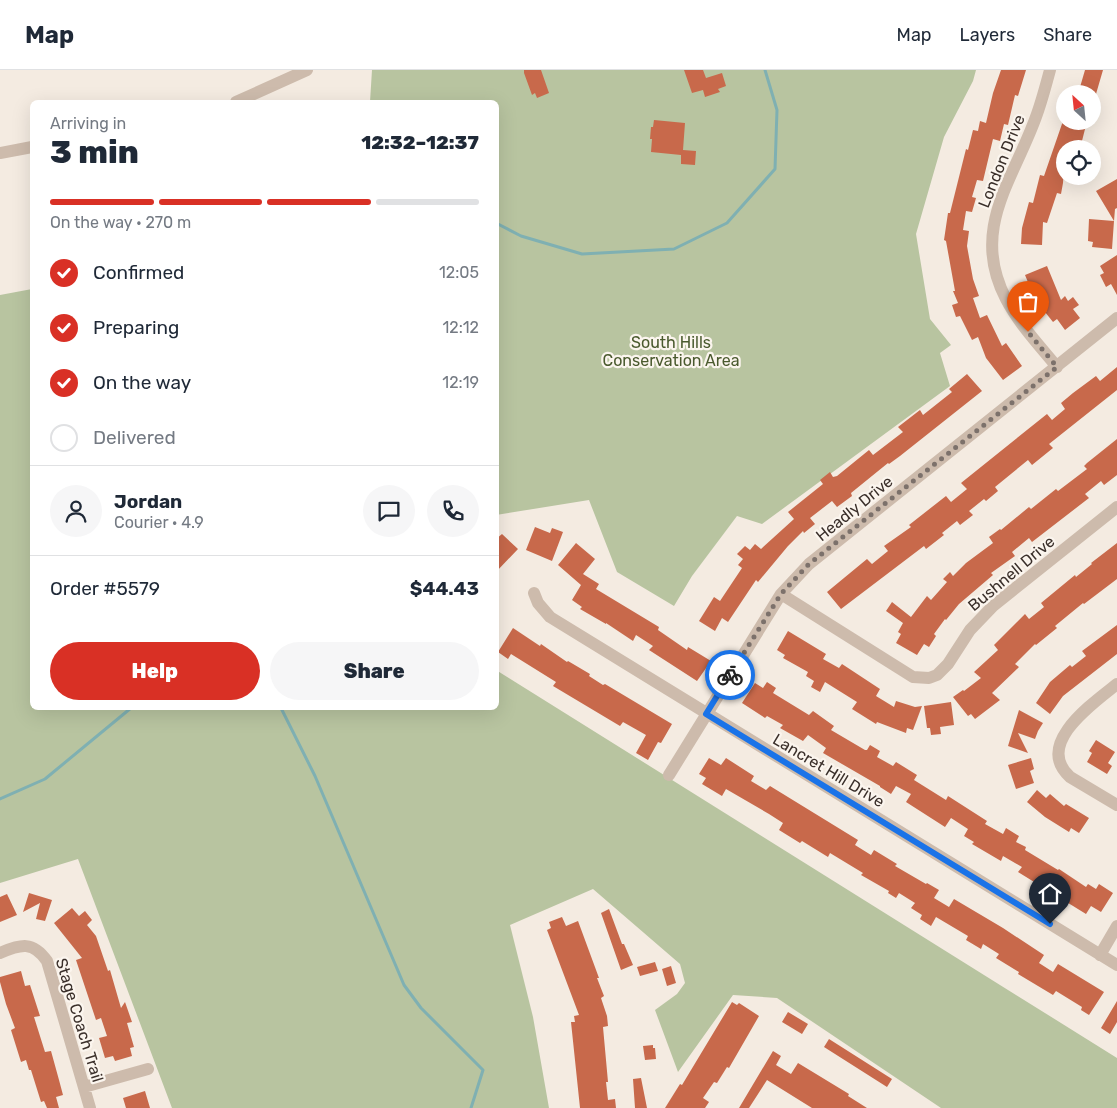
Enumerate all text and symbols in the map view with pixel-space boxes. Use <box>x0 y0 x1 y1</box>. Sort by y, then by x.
text: Map <box>25 21 74 49</box>
text: Map <box>897 24 932 46</box>
text: Layers <box>960 24 1015 46</box>
text: Share <box>1043 24 1092 46</box>
north arrow <box>1056 85 1101 130</box>
map controls <box>1056 85 1101 185</box>
street label: London Drive <box>974 112 1029 210</box>
text: Arriving in <box>50 114 126 133</box>
text: 12:32–12:37 <box>361 131 479 154</box>
text: 3 min <box>50 133 139 171</box>
button: locate <box>1056 140 1101 185</box>
text: On the way · 270 m <box>50 213 191 232</box>
icon: check <box>50 259 78 287</box>
text: Confirmed <box>93 261 184 284</box>
text: 12:05 <box>439 263 479 282</box>
pin <box>1007 281 1049 332</box>
icon: bag <box>1014 288 1042 316</box>
icon: check <box>50 314 78 342</box>
text: Preparing <box>93 316 179 339</box>
text: 12:12 <box>442 318 479 337</box>
park label: South Hills Conservation Area <box>603 333 739 370</box>
icon: check <box>50 369 78 397</box>
text: On the way <box>93 371 191 394</box>
text: 12:19 <box>442 373 479 392</box>
text: Delivered <box>93 426 176 449</box>
street label: Headly Drive <box>812 472 897 545</box>
button: person <box>50 485 102 537</box>
button: chat <box>363 485 415 537</box>
button: phone <box>427 485 479 537</box>
text: Jordan <box>114 490 182 513</box>
text: Courier · 4.9 <box>114 513 204 532</box>
street label: Bushnell Drive <box>964 532 1058 615</box>
text: Order #5579 <box>50 577 160 600</box>
text: $44.43 <box>410 577 479 600</box>
button: Help <box>50 642 260 700</box>
button: Share <box>270 642 479 700</box>
courier <box>705 650 755 700</box>
icon: bike <box>716 661 744 689</box>
street label: Lancret Hill Drive <box>769 730 888 811</box>
pin <box>1029 873 1071 924</box>
icon: home <box>1036 880 1064 908</box>
street label: Stage Coach Trail <box>52 956 107 1084</box>

